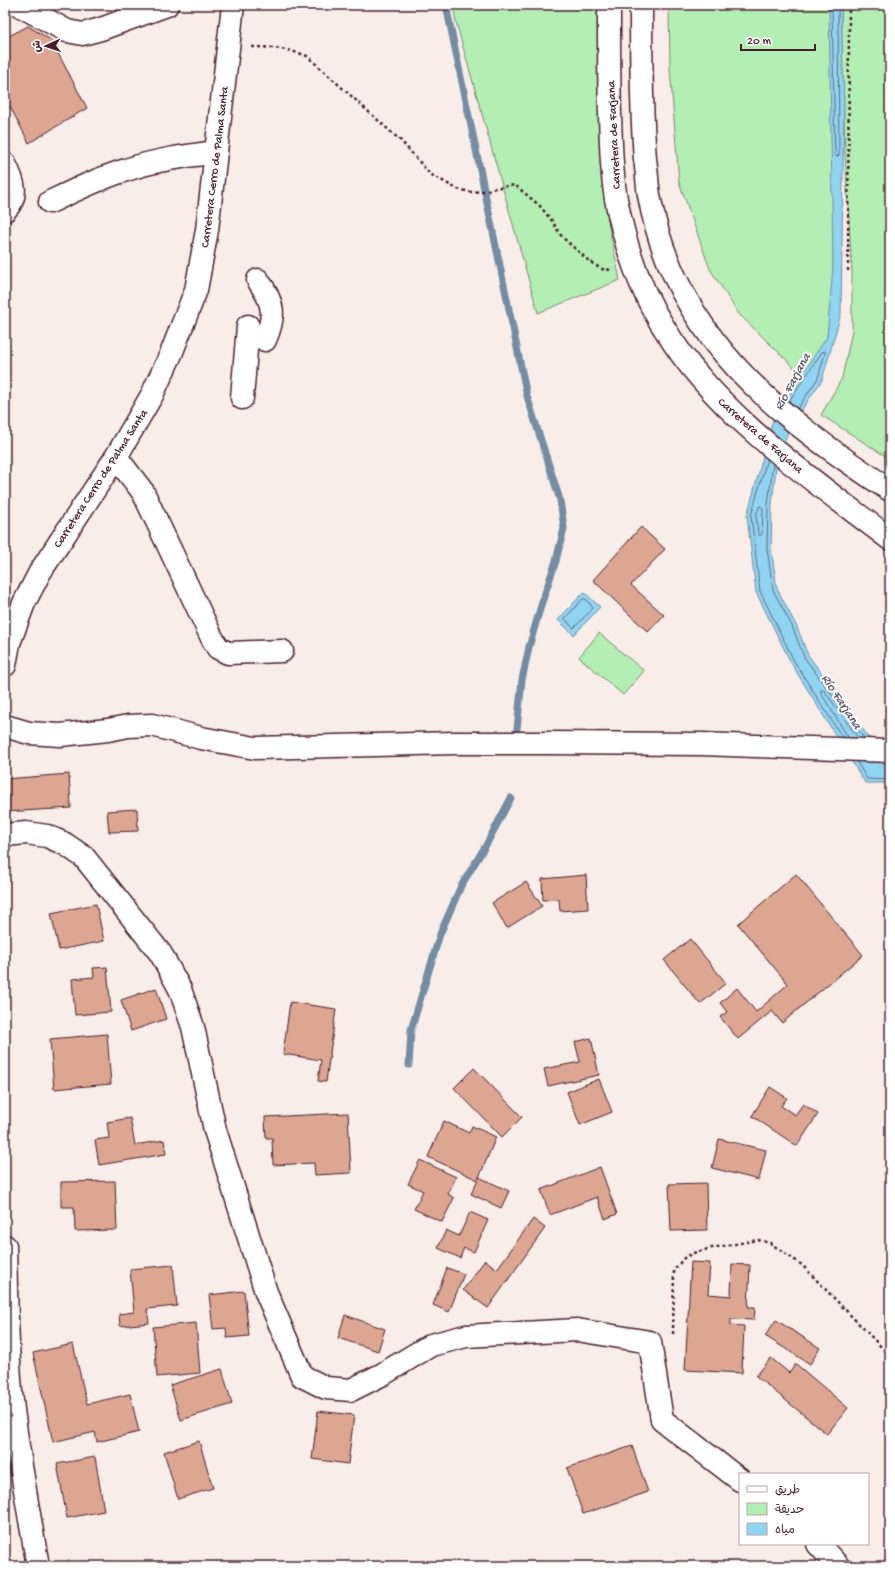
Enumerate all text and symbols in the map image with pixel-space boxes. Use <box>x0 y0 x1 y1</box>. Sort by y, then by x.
north arrow <box>26 26 66 66</box>
scale bar <box>741 26 815 52</box>
text: 20 m <box>747 35 772 49</box>
text: ش <box>32 40 44 53</box>
street label: Carretera de Farjana <box>605 80 625 189</box>
street label: Carretera Cerro de Palma Santa <box>199 85 233 249</box>
water label: Río Farjana <box>772 350 815 413</box>
street label: Carretera de Farjana <box>714 396 805 478</box>
street label: Carretera Cerro de Palma Santa <box>52 407 152 551</box>
water label: Río Farjana <box>818 672 865 733</box>
legend <box>739 1473 869 1545</box>
text: طريق <box>775 1484 800 1498</box>
text: حديقة <box>775 1504 804 1518</box>
text: مياه <box>775 1524 795 1538</box>

